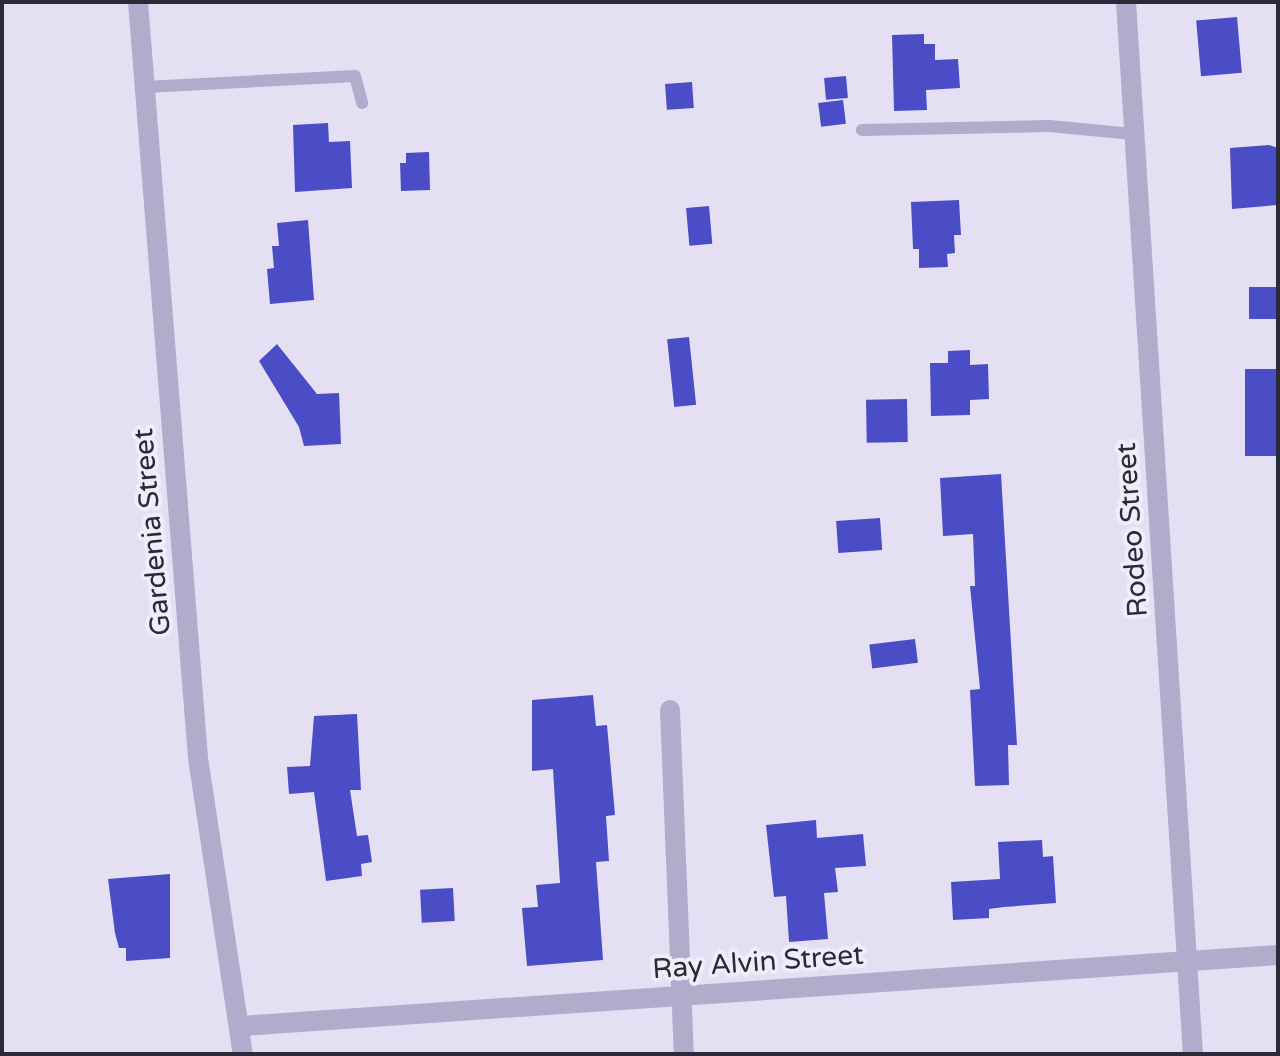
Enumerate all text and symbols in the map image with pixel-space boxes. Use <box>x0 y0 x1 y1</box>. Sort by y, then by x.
street label: Gardenia Street <box>126 427 178 637</box>
street label: Rodeo Street <box>1109 442 1155 618</box>
street label: Ray Alvin Street <box>651 938 865 986</box>

